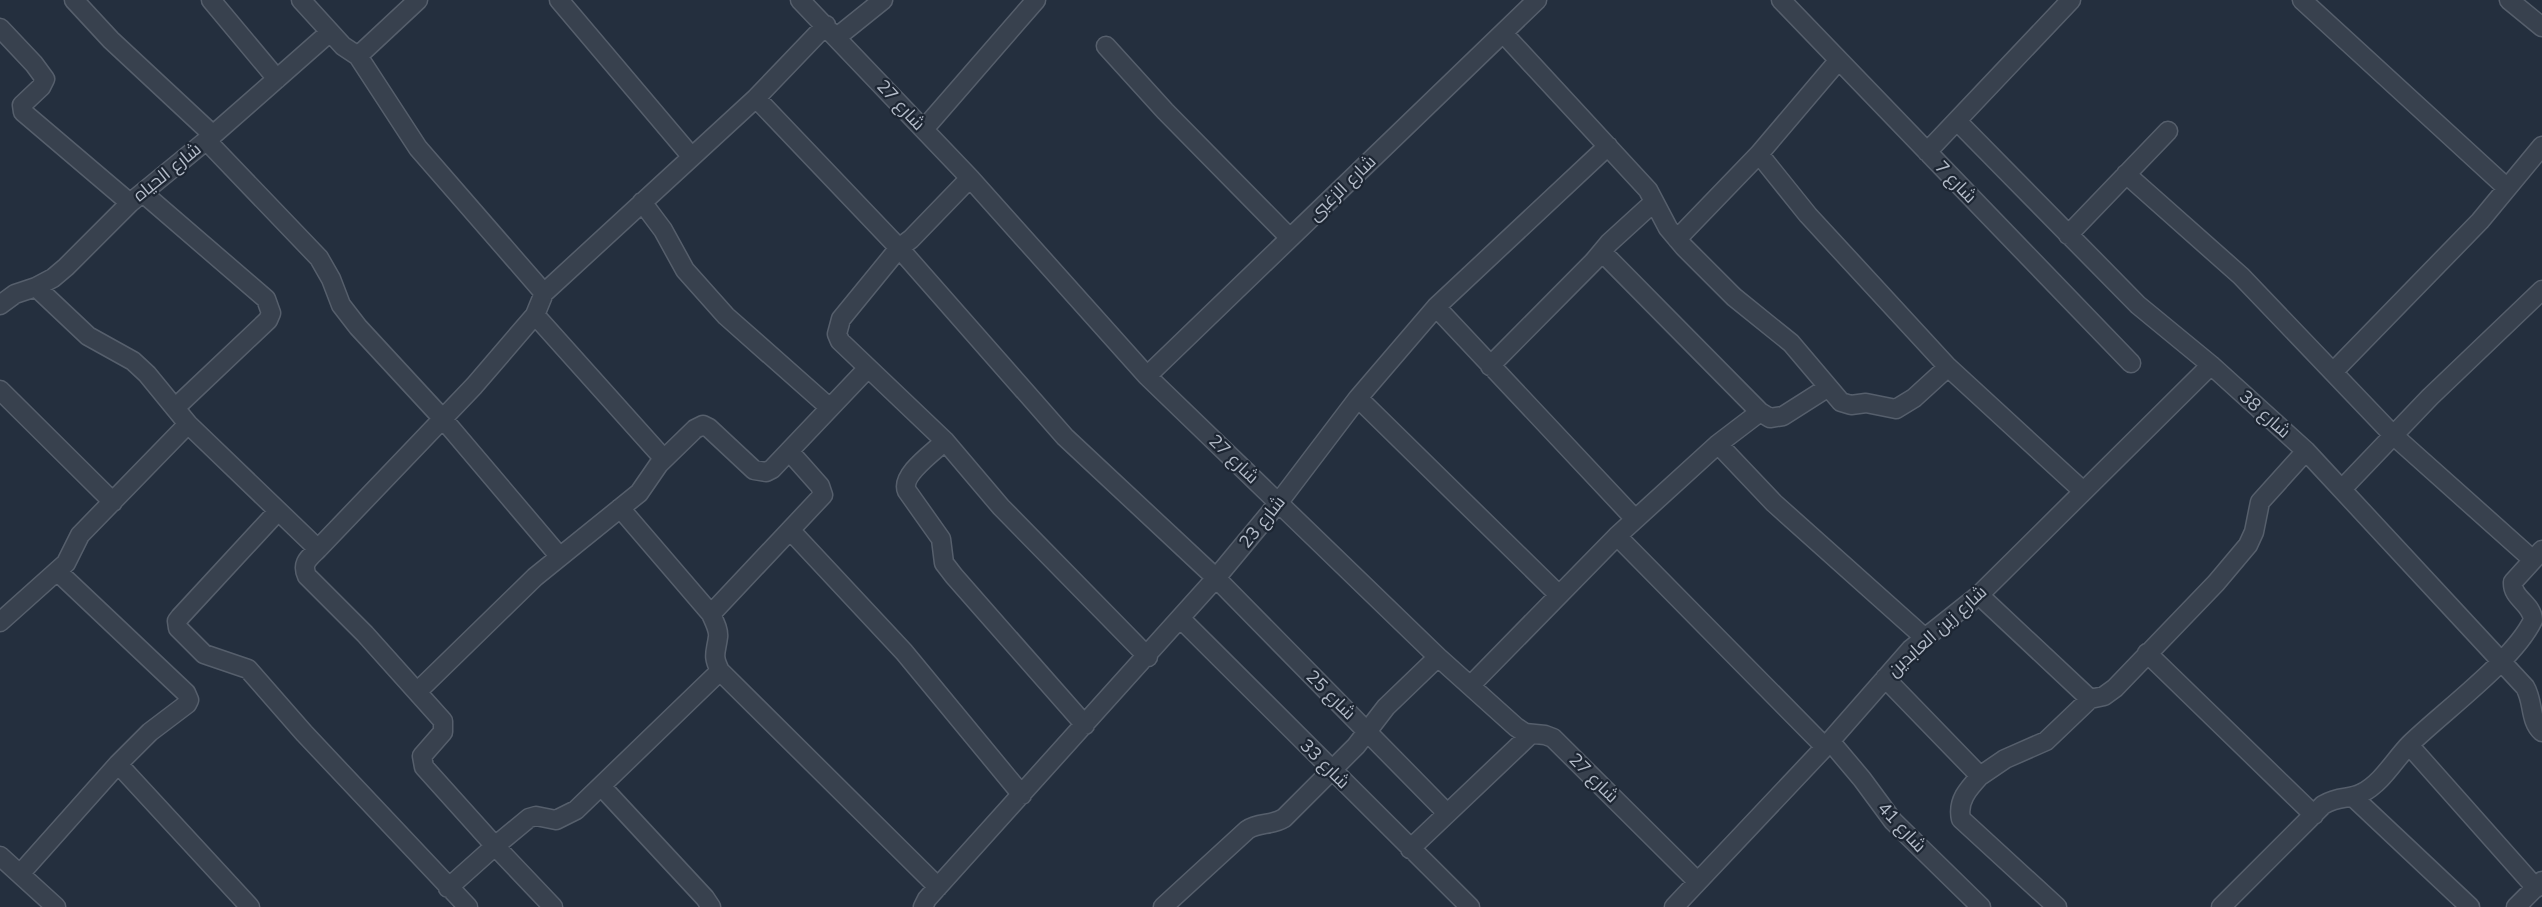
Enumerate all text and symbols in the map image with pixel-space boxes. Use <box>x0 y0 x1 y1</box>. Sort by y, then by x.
street label: شارع 27 <box>871 74 931 136</box>
street label: شارع الحياه <box>128 137 206 207</box>
street label: شارع الزغبى <box>1303 150 1381 226</box>
street label: شارع 7 <box>1930 156 1982 208</box>
street label: شارع 38 <box>2234 385 2296 443</box>
street label: شارع 27 <box>1204 429 1264 489</box>
street label: شارع 23 <box>1233 491 1291 553</box>
street label: شارع زين العابدين <box>1882 580 1992 682</box>
street label: شارع 25 <box>1301 665 1361 725</box>
street label: شارع 33 <box>1295 734 1355 794</box>
street label: شارع 27 <box>1564 748 1624 808</box>
street label: شارع 41 <box>1872 796 1932 858</box>

